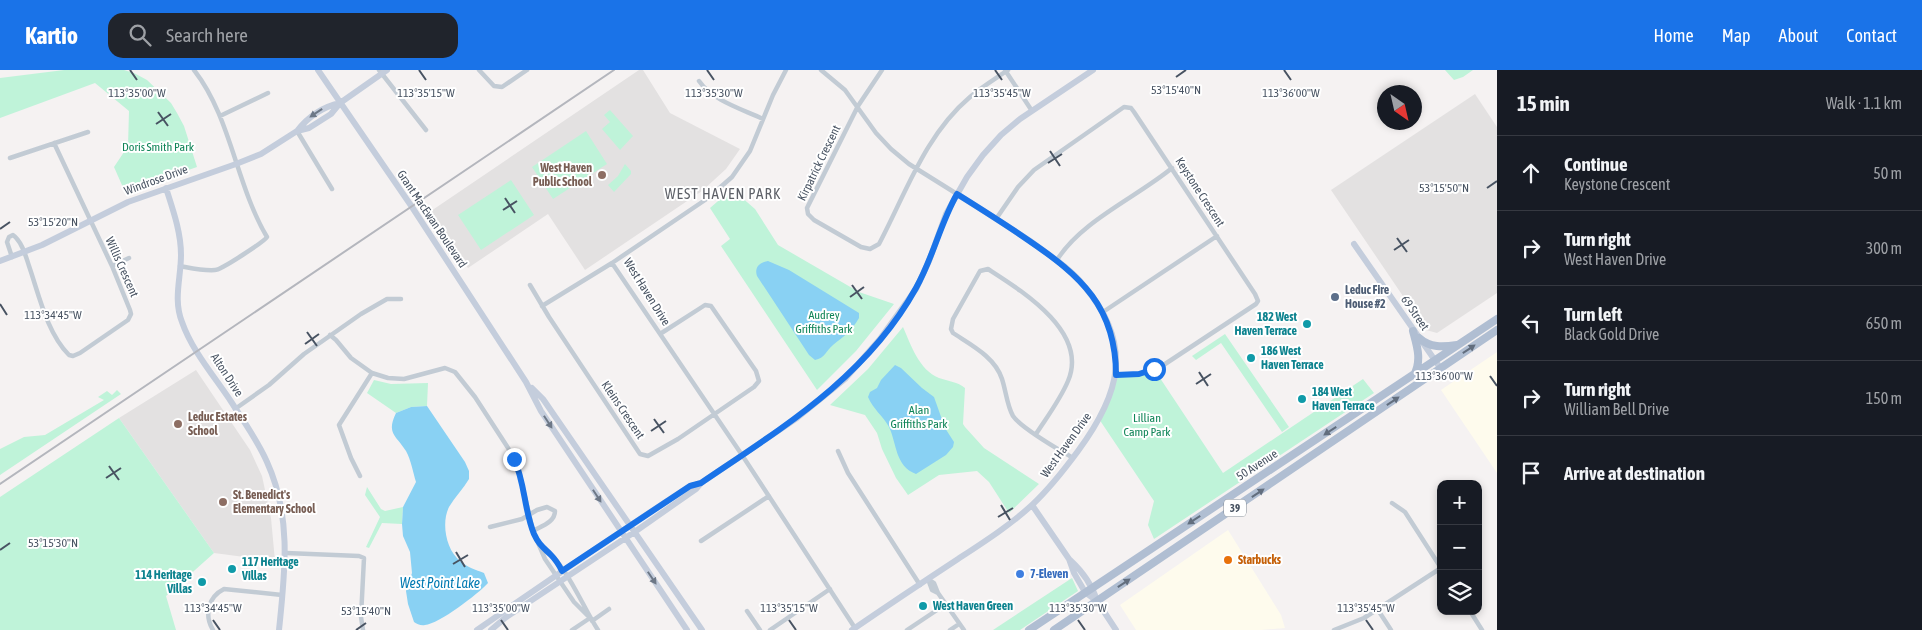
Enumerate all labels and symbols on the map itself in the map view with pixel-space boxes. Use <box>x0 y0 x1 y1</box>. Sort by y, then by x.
text: 53°15'40"N <box>1151 83 1201 97</box>
north arrow <box>1377 85 1422 130</box>
text: 113°35'00"W <box>108 86 166 100</box>
text: 113°35'15"W <box>397 86 455 100</box>
text: 113°35'30"W <box>685 86 743 100</box>
text: 113°35'45"W <box>973 86 1031 100</box>
text: 113°36'00"W <box>1262 86 1320 100</box>
one-way arrow <box>309 108 322 118</box>
street label: Kirpatrick Crescent <box>795 122 844 203</box>
park label: Doris Smith Park <box>122 140 195 154</box>
street label: Keystone Crescent <box>1172 155 1228 230</box>
place label: West Haven Public School <box>533 161 593 189</box>
street label: Windrose Drive <box>122 162 190 198</box>
street label: Grant MacEwan Boulevard <box>394 168 470 270</box>
marker: West Haven Public School <box>596 169 608 181</box>
text: 53°15'50"N <box>1419 181 1469 195</box>
district label: WEST HAVEN PARK <box>665 185 781 202</box>
text: 53°15'20"N <box>28 215 78 229</box>
street label: Willis Crescent <box>103 235 142 300</box>
street label: West Haven Drive <box>621 256 673 328</box>
place label: Leduc Fire House #2 <box>1345 283 1390 311</box>
marker: Leduc Fire House #2 <box>1329 291 1341 303</box>
street label: 69 Street <box>1398 293 1432 334</box>
text: 113°34'45"W <box>24 308 82 322</box>
park label: Audrey Griffiths Park <box>795 308 853 336</box>
place label: 182 West Haven Terrace <box>1234 310 1298 338</box>
marker: 182 West Haven Terrace <box>1301 318 1313 330</box>
place label: 186 West Haven Terrace <box>1261 344 1324 372</box>
one-way arrow <box>1462 345 1476 354</box>
street label: Alton Drive <box>208 351 246 399</box>
marker: 186 West Haven Terrace <box>1245 352 1257 364</box>
route start <box>1143 358 1166 381</box>
text: 113°36'00"W <box>1415 369 1473 383</box>
street label: Kleins Crescent <box>599 378 648 442</box>
place label: 184 West Haven Terrace <box>1312 385 1375 413</box>
marker: 184 West Haven Terrace <box>1296 393 1308 405</box>
one-way arrow <box>1386 396 1400 406</box>
park label: Alan Griffiths Park <box>890 403 948 431</box>
place label: Leduc Estates School <box>188 410 248 438</box>
street label: West Haven Drive <box>1038 410 1094 480</box>
park label: Lillian Camp Park <box>1124 411 1171 439</box>
one-way arrow <box>544 416 553 429</box>
marker: Leduc Estates School <box>172 418 184 430</box>
one-way arrow <box>1323 426 1336 435</box>
street label: 50 Avenue <box>1234 447 1280 483</box>
route end <box>503 448 526 471</box>
place label: St. Benedict's Elementary School <box>233 488 316 516</box>
one-way arrow <box>1252 488 1265 497</box>
one-way arrow <box>592 490 602 503</box>
marker: St. Benedict's Elementary School <box>217 496 229 508</box>
road number: 39 <box>1224 499 1246 516</box>
one-way arrow <box>1187 515 1201 525</box>
text: 53°15'30"N <box>28 536 78 550</box>
place label: Starbucks <box>1238 553 1282 567</box>
marker: Starbucks <box>1222 554 1234 566</box>
place label: 117 Heritage Villas <box>241 555 299 583</box>
marker: 117 Heritage Villas <box>226 563 238 575</box>
place label: 7-Eleven <box>1030 567 1068 581</box>
place label: 114 Heritage Villas <box>135 568 193 596</box>
marker: 7-Eleven <box>1014 568 1026 580</box>
one-way arrow <box>647 571 657 585</box>
water label: West Point Lake <box>400 575 480 591</box>
marker: 114 Heritage Villas <box>196 576 208 588</box>
one-way arrow <box>1117 579 1130 588</box>
place label: West Haven Green <box>932 599 1013 613</box>
marker: West Haven Green <box>917 600 929 612</box>
text: 113°34'45"W <box>184 601 242 615</box>
text: 113°35'00"W <box>472 601 530 615</box>
text: 113°35'15"W <box>760 601 818 615</box>
text: 113°35'30"W <box>1049 601 1107 615</box>
text: 113°35'45"W <box>1337 601 1395 615</box>
text: 53°15'40"N <box>341 604 391 618</box>

